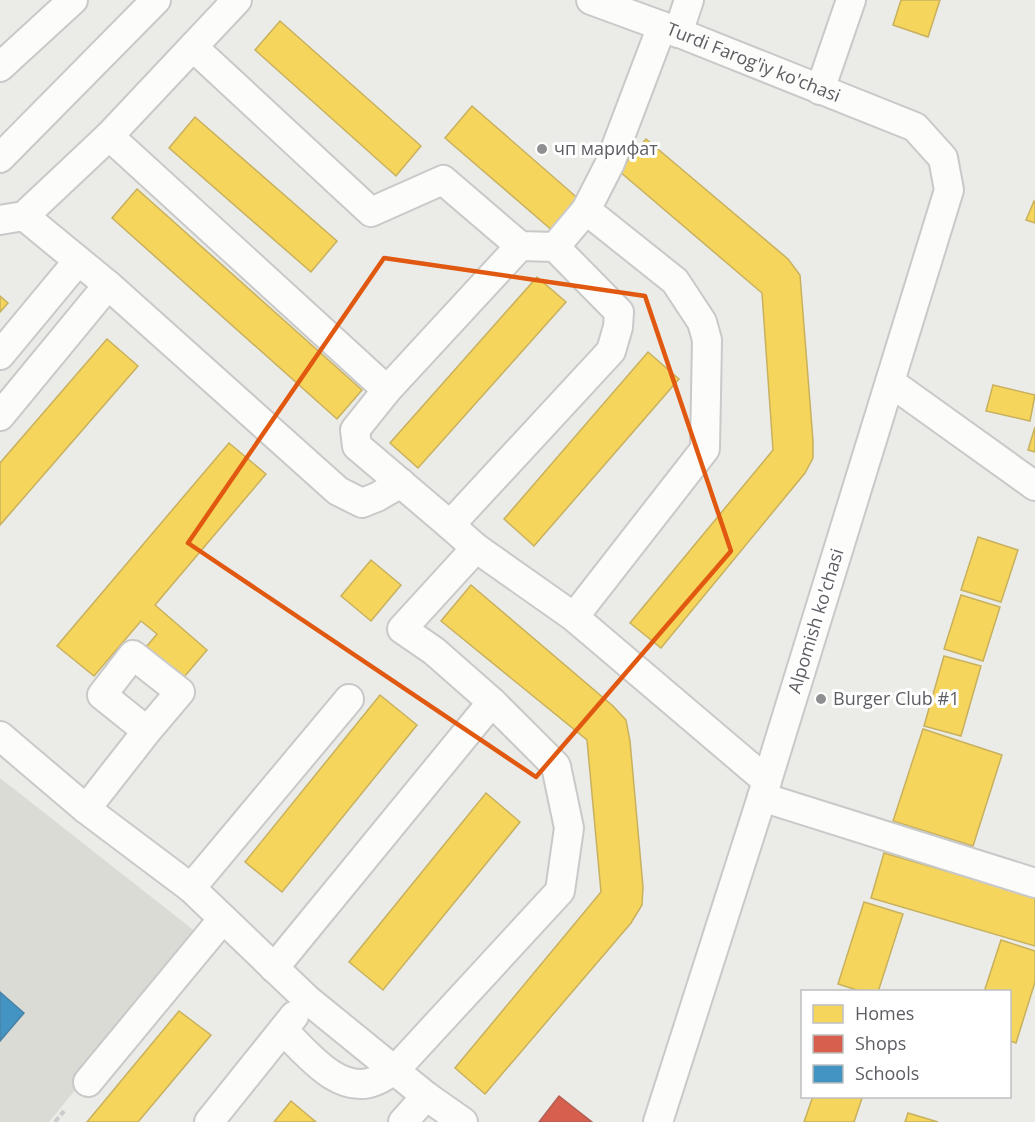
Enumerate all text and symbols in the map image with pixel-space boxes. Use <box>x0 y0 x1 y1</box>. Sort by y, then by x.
street label: Turdi Farog'iy ko'chasi <box>663 16 844 107</box>
place label: чп марифат <box>554 136 658 160</box>
marker: чп марифат <box>535 142 549 156</box>
street label: Alpomish ko'chasi <box>782 545 848 696</box>
place label: Burger Club #1 <box>833 686 959 710</box>
marker: Burger Club #1 <box>814 692 828 706</box>
legend <box>801 990 1011 1098</box>
text: Homes <box>855 1001 914 1025</box>
text: Shops <box>855 1031 906 1055</box>
text: Schools <box>855 1061 919 1085</box>

